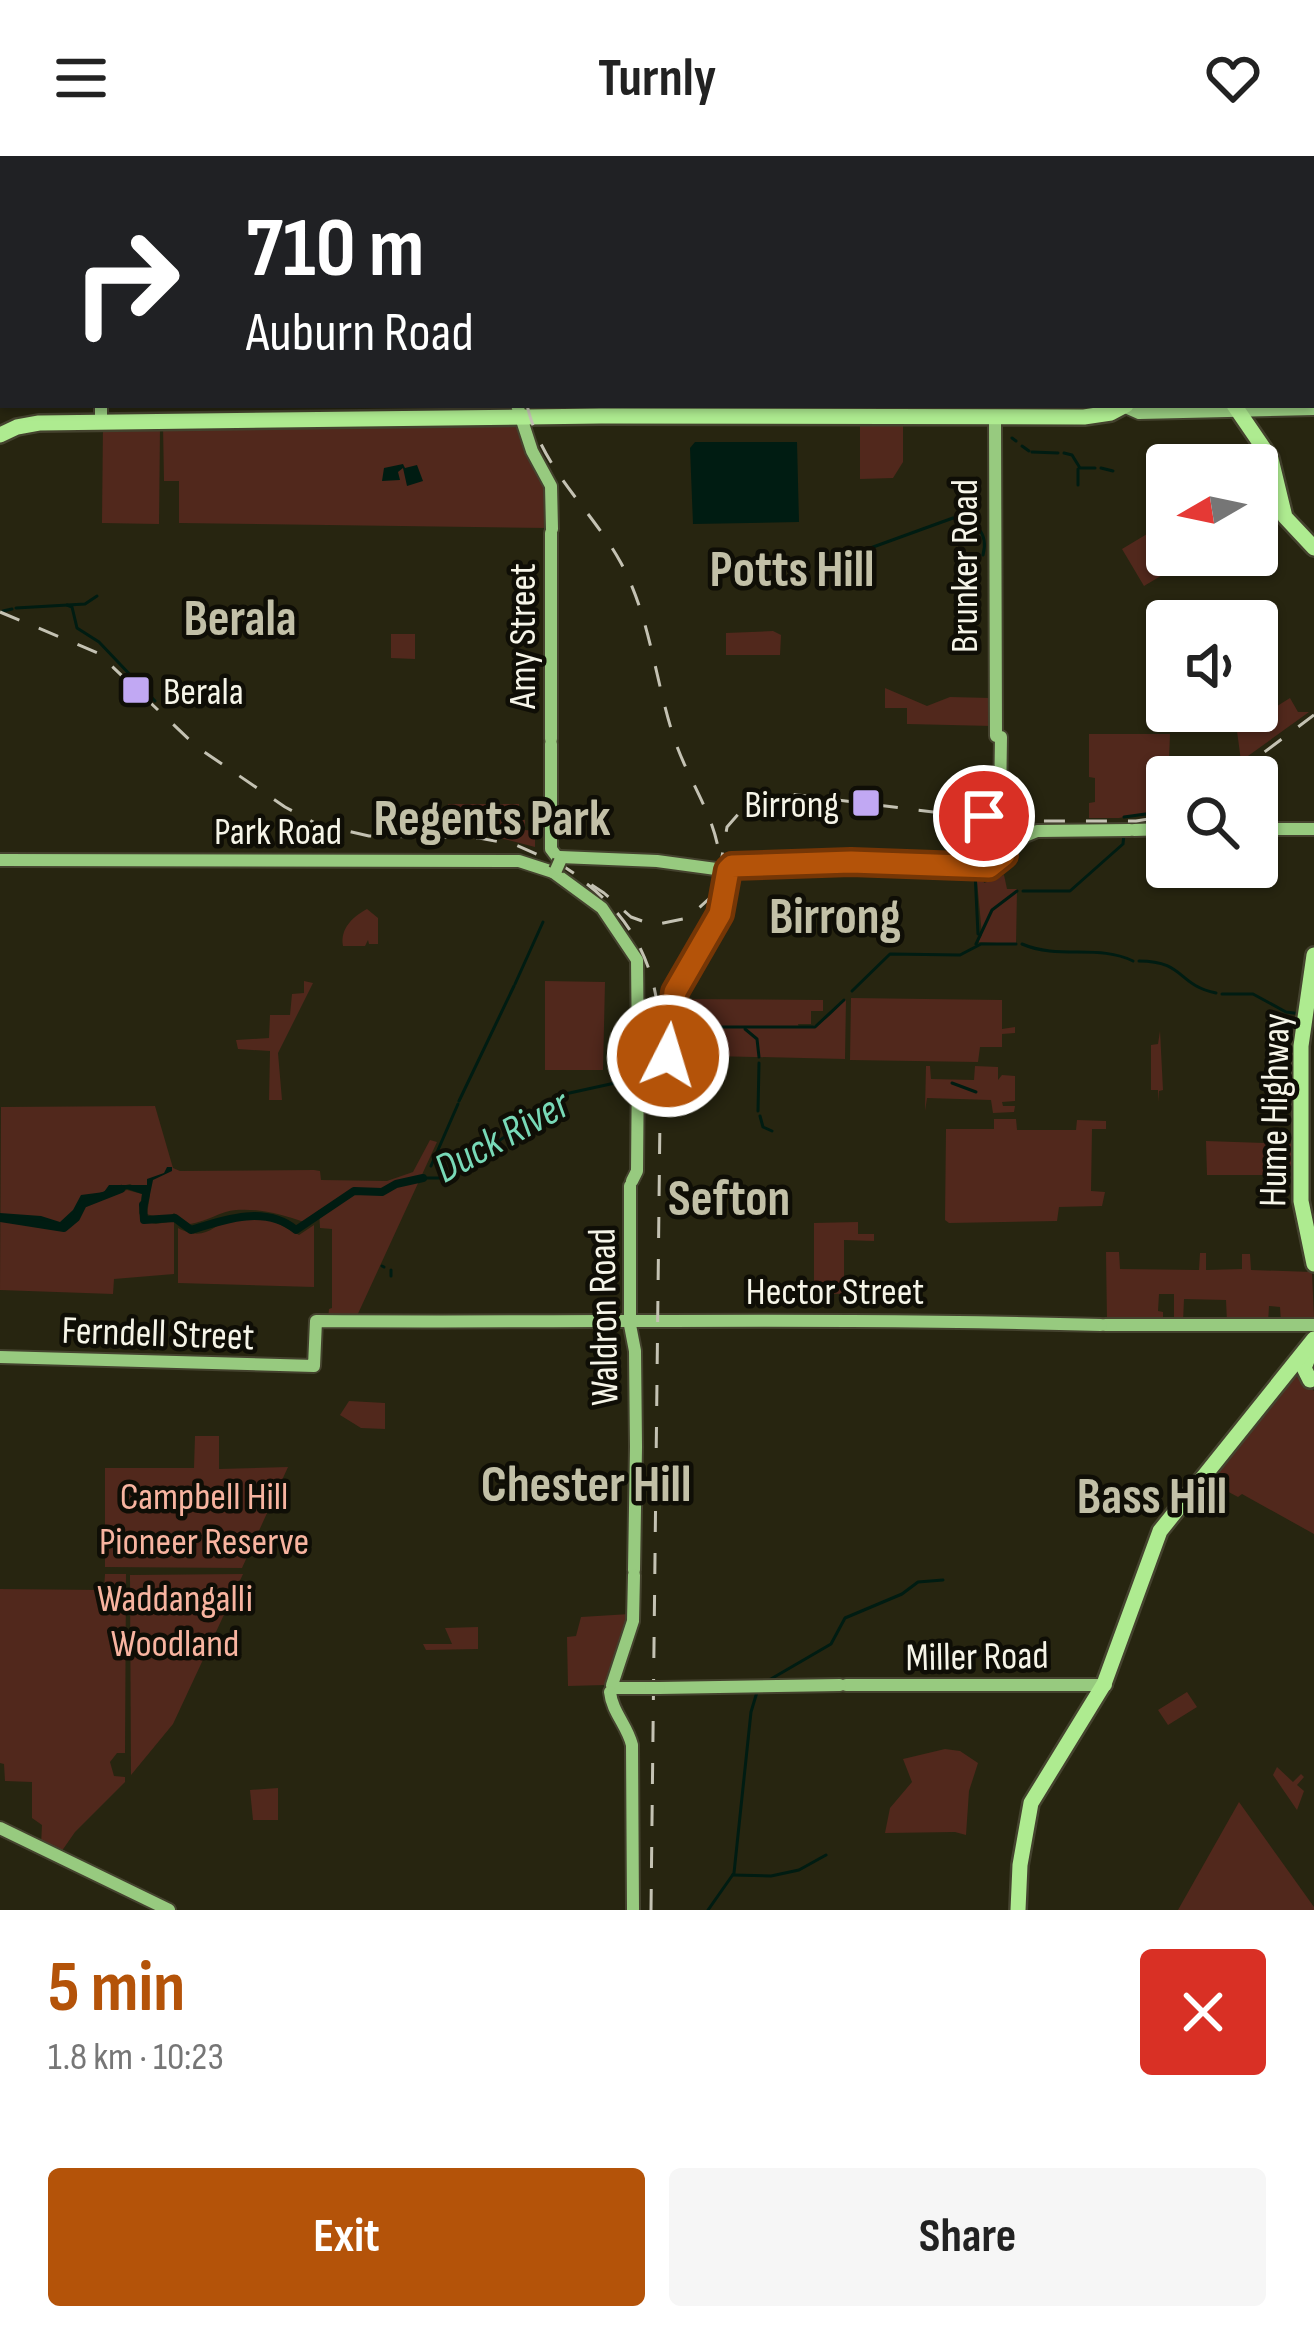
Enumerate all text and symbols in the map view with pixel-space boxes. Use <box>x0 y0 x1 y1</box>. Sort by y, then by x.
icon: menu <box>48 45 114 111</box>
icon: heart <box>1200 45 1266 111</box>
text: Turnly <box>598 46 716 111</box>
text: 710 m <box>246 199 425 300</box>
icon: right <box>48 204 204 360</box>
text: Auburn Road <box>246 301 474 366</box>
north arrow <box>1146 444 1278 576</box>
map controls <box>1146 444 1278 888</box>
street label: Brunker Road <box>942 479 989 653</box>
district label: Potts Hill <box>710 540 874 601</box>
street label: Amy Street <box>500 563 547 710</box>
district label: Berala <box>183 589 297 650</box>
button: sound <box>1146 600 1278 732</box>
place label: Berala <box>163 669 244 716</box>
marker: Berala <box>120 674 152 706</box>
button: search <box>1146 756 1278 888</box>
pin <box>933 765 1035 867</box>
place label: Birrong <box>744 782 839 829</box>
icon: arrive <box>951 783 1017 849</box>
marker: Birrong <box>850 787 882 819</box>
district label: Regents Park <box>373 789 611 850</box>
street label: Park Road <box>214 809 342 856</box>
district label: Birrong <box>769 887 901 948</box>
position arrow <box>605 993 731 1119</box>
street label: Hume Highway <box>1250 1013 1301 1207</box>
water label: Duck River <box>426 1078 581 1195</box>
district label: Sefton <box>668 1169 790 1230</box>
street label: Waldron Road <box>579 1228 630 1406</box>
street label: Hector Street <box>746 1269 924 1316</box>
street label: Ferndell Street <box>61 1308 255 1361</box>
district label: Chester Hill <box>481 1455 691 1516</box>
district label: Bass Hill <box>1077 1467 1227 1528</box>
park label: Campbell Hill Pioneer Reserve <box>99 1474 309 1566</box>
park label: Waddangalli Woodland <box>97 1576 253 1668</box>
street label: Miller Road <box>905 1633 1049 1682</box>
text: 5 min <box>48 1945 185 2032</box>
button: close <box>1140 1949 1266 2075</box>
text: 1.8 km · 10:23 <box>48 2034 224 2081</box>
button: Exit <box>48 2168 645 2306</box>
button: Share <box>669 2168 1266 2306</box>

